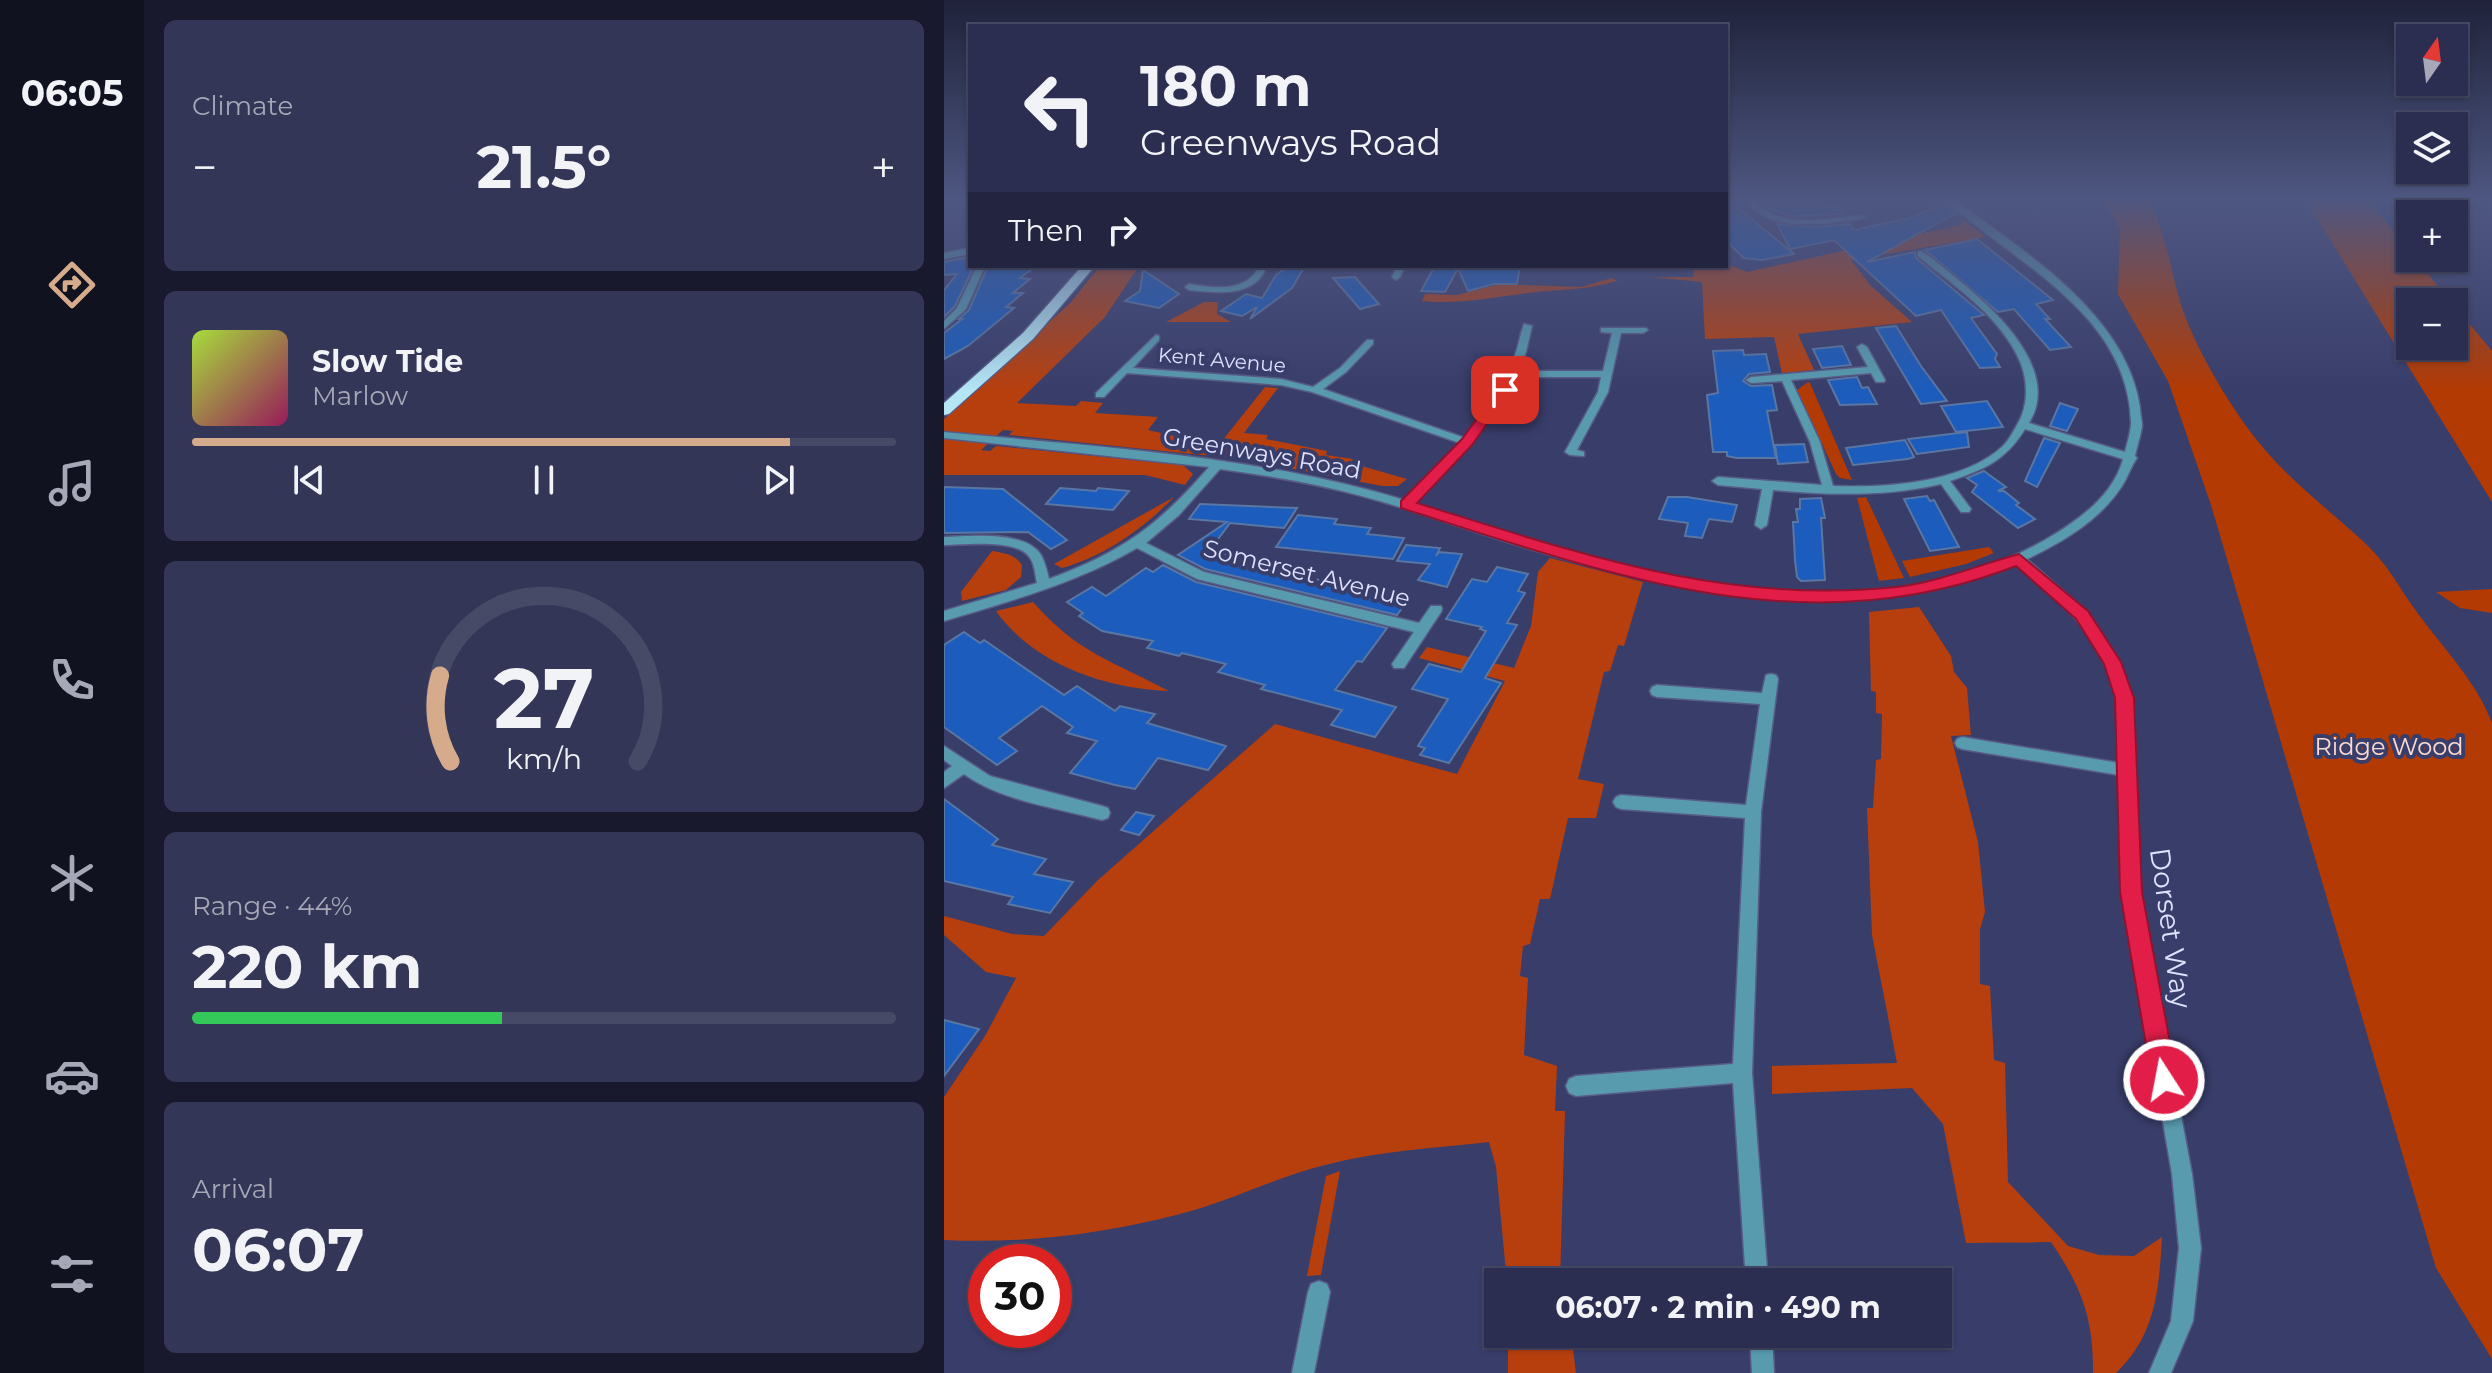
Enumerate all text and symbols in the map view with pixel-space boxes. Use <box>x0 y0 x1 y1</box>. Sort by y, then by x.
north arrow <box>2396 24 2468 96</box>
map controls <box>2396 24 2468 360</box>
text: 180 m <box>1140 52 1312 120</box>
icon: left <box>1008 56 1112 160</box>
text: 06:05 <box>21 71 123 115</box>
text: Climate <box>192 90 293 122</box>
button: layers <box>2396 112 2468 184</box>
text: Greenways Road <box>1140 120 1441 164</box>
text: 21.5° <box>476 130 612 203</box>
text: − <box>192 140 217 194</box>
text: + <box>871 140 896 194</box>
button: + <box>2396 200 2468 272</box>
icon: right <box>1100 208 1144 252</box>
text: Then <box>1008 212 1084 249</box>
icon: directions <box>44 257 100 313</box>
button: − <box>2396 288 2468 360</box>
street label: Kent Avenue <box>1157 342 1287 378</box>
text: Slow Tide <box>312 343 463 380</box>
pin <box>1471 356 1539 424</box>
icon: arrive <box>1483 368 1527 412</box>
text: Marlow <box>312 380 408 412</box>
street label: Greenways Road <box>1161 421 1363 485</box>
icon: music <box>44 455 100 511</box>
icon: previous <box>287 458 331 502</box>
icon: pause <box>522 458 566 502</box>
icon: next <box>757 458 801 502</box>
street label: Somerset Avenue <box>1201 533 1413 613</box>
text: 27 <box>494 647 594 749</box>
icon: phone <box>44 652 100 708</box>
park label: Ridge Wood <box>2314 732 2464 761</box>
text: km/h <box>506 742 582 777</box>
street label: Dorset Way <box>2143 845 2199 1011</box>
icon: climate <box>44 850 100 906</box>
text: Range · 44% <box>192 890 352 922</box>
text: 220 km <box>192 930 423 1003</box>
position arrow <box>2122 1038 2206 1122</box>
icon: car <box>44 1048 100 1104</box>
text: Arrival <box>192 1173 274 1205</box>
text: 06:07 <box>192 1213 364 1286</box>
speed limit sign: 30 <box>968 1244 1072 1348</box>
icon: filters <box>44 1246 100 1302</box>
text: 06:07 · 2 min · 490 m <box>1555 1289 1881 1326</box>

